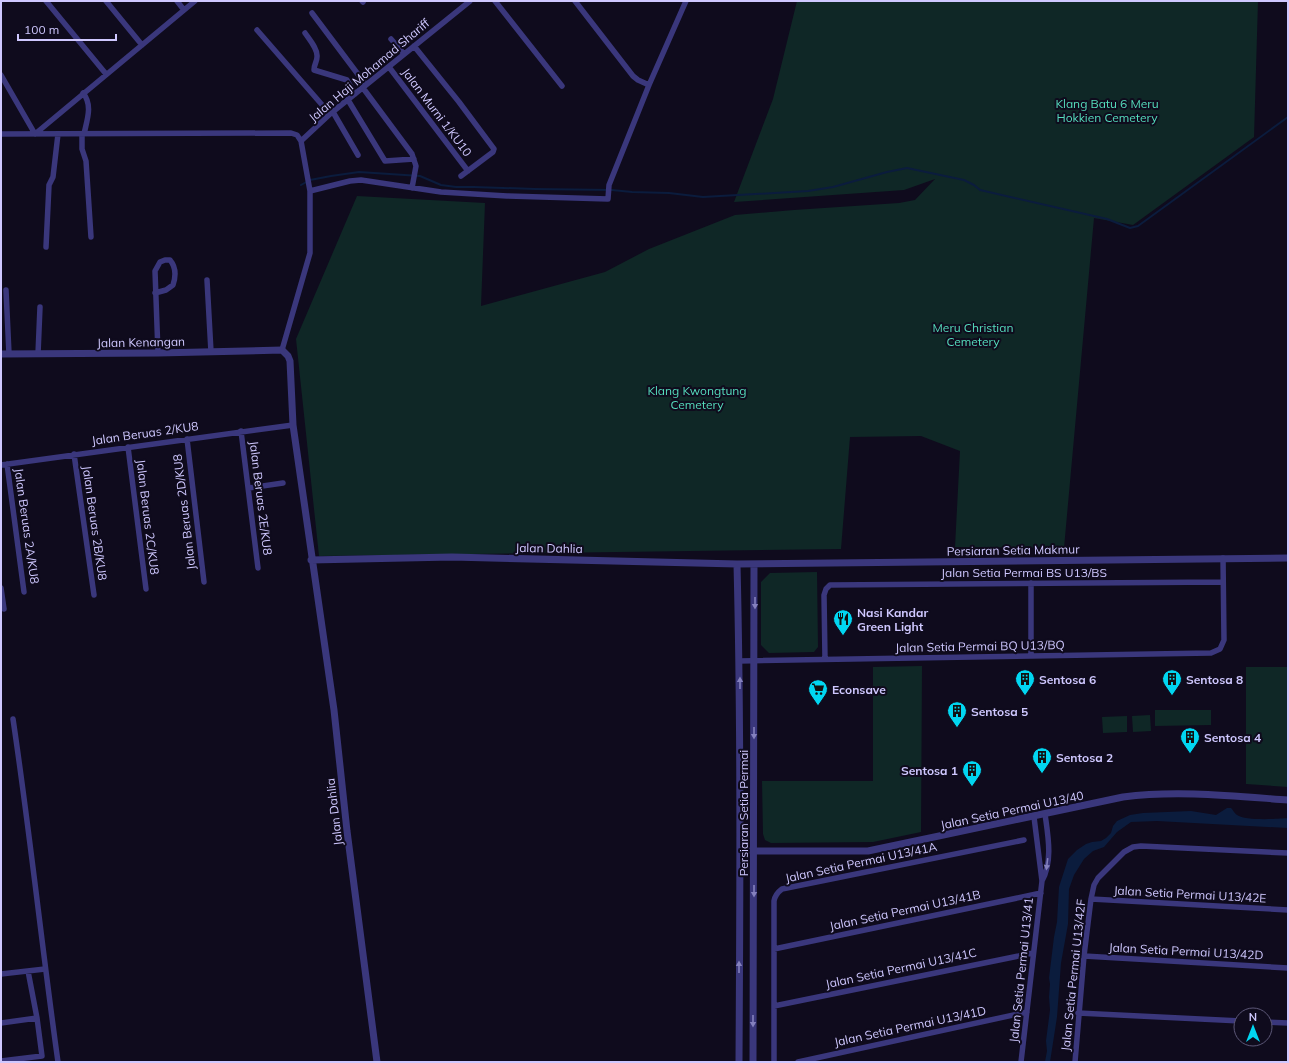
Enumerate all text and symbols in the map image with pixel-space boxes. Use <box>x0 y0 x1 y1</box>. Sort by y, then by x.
street label: Jalan Haji Mohamad Shariff <box>306 15 433 125</box>
scale bar <box>18 16 116 42</box>
text: 100 m <box>24 22 59 37</box>
street label: Jalan Murni 1/KU10 <box>399 65 475 159</box>
park label: Klang Batu 6 Meru Hokkien Cemetery <box>1055 96 1159 125</box>
park label: Meru Christian Cemetery <box>933 320 1013 349</box>
street label: Jalan Kenangan <box>97 334 185 350</box>
park label: Klang Kwongtung Cemetery <box>647 383 747 412</box>
street label: Jalan Beruas 2/KU8 <box>91 418 199 448</box>
street label: Jalan Beruas 2E/KU8 <box>247 440 275 556</box>
street label: Jalan Beruas 2D/KU8 <box>169 453 199 571</box>
street label: Jalan Beruas 2C/KU8 <box>133 458 163 576</box>
street label: Jalan Beruas 2B/KU8 <box>80 465 110 581</box>
street label: Jalan Beruas 2A/KU8 <box>11 467 43 585</box>
street label: Jalan Dahlia <box>515 540 583 556</box>
street label: Persiaran Setia Makmur <box>946 541 1080 559</box>
street label: Jalan Setia Permai BS U13/BS <box>941 565 1107 580</box>
one-way arrow <box>751 597 758 609</box>
place label: Nasi Kandar Green Light <box>857 605 928 634</box>
restaurant icon: Nasi Kandar Green Light <box>832 608 854 636</box>
street label: Jalan Setia Permai BQ U13/BQ <box>895 637 1065 655</box>
building icon: Sentosa 6 <box>1014 668 1036 696</box>
building icon: Sentosa 8 <box>1161 668 1183 696</box>
place label: Sentosa 6 <box>1039 672 1096 687</box>
place label: Sentosa 8 <box>1186 672 1243 687</box>
one-way arrow <box>736 677 743 689</box>
supermarket icon: Econsave <box>807 678 829 706</box>
place label: Econsave <box>832 682 886 697</box>
building icon: Sentosa 5 <box>946 700 968 728</box>
place label: Sentosa 5 <box>971 704 1028 719</box>
building icon: Sentosa 4 <box>1179 726 1201 754</box>
one-way arrow <box>751 727 758 739</box>
place label: Sentosa 4 <box>1204 730 1261 745</box>
building icon: Sentosa 2 <box>1031 746 1053 774</box>
street label: Persiaran Setia Permai <box>736 750 751 876</box>
place label: Sentosa 2 <box>1056 750 1113 765</box>
building icon: Sentosa 1 <box>961 759 983 787</box>
place label: Sentosa 1 <box>901 763 958 778</box>
street label: Jalan Dahlia <box>322 778 346 846</box>
street label: Jalan Setia Permai U13/40 <box>939 787 1085 833</box>
street label: Jalan Setia Permai U13/41A <box>784 839 938 885</box>
one-way arrow <box>1044 858 1050 870</box>
street label: Jalan Setia Permai U13/42E <box>1113 883 1267 905</box>
one-way arrow <box>751 885 757 898</box>
street label: Jalan Setia Permai U13/41B <box>828 887 982 933</box>
street label: Jalan Setia Permai U13/41 <box>1006 897 1036 1043</box>
street label: Jalan Setia Permai U13/42F <box>1058 898 1088 1052</box>
street label: Jalan Setia Permai U13/42D <box>1108 939 1264 963</box>
street label: Jalan Setia Permai U13/41C <box>824 945 978 991</box>
one-way arrow <box>736 960 742 973</box>
street label: Jalan Setia Permai U13/41D <box>833 1003 987 1049</box>
north arrow <box>1233 1007 1273 1047</box>
text: N <box>1249 1010 1257 1024</box>
one-way arrow <box>750 1015 756 1028</box>

